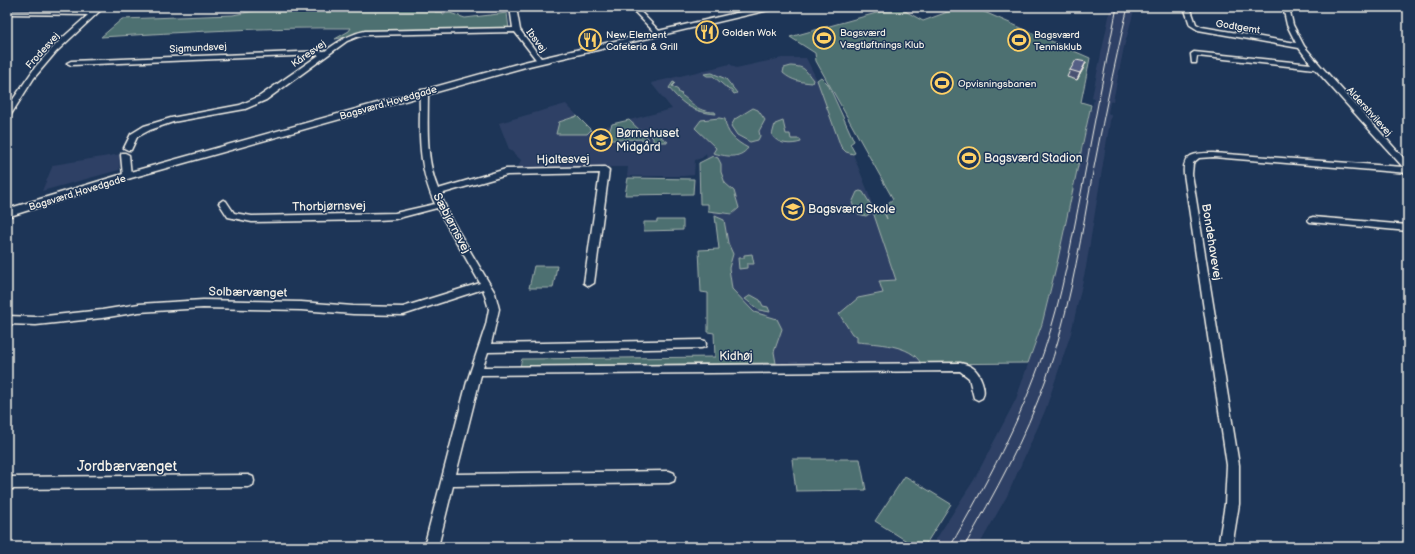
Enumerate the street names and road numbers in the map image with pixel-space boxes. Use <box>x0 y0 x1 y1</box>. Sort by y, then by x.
street label: Godtgemt <box>1215 18 1261 36</box>
street label: Ibsvej <box>523 26 549 55</box>
street label: Frodesvej <box>23 30 62 71</box>
street label: Kåresvej <box>289 38 328 70</box>
street label: Sigmundsvej <box>169 41 227 55</box>
street label: Bagsværd Hovedgade <box>338 83 438 123</box>
street label: Aldershvilevej <box>1344 85 1395 139</box>
street label: Hjaltesvej <box>536 152 590 167</box>
street label: Bagsværd Hovedgade <box>27 172 127 213</box>
street label: Sæbjørnsvej <box>429 190 474 256</box>
street label: Thorbjørnsvej <box>292 198 366 215</box>
street label: Bondehavevej <box>1198 203 1225 282</box>
street label: Solbærvænget <box>209 284 288 301</box>
street label: Kidhøj <box>719 349 753 364</box>
street label: Jordbærvænget <box>77 458 178 475</box>

